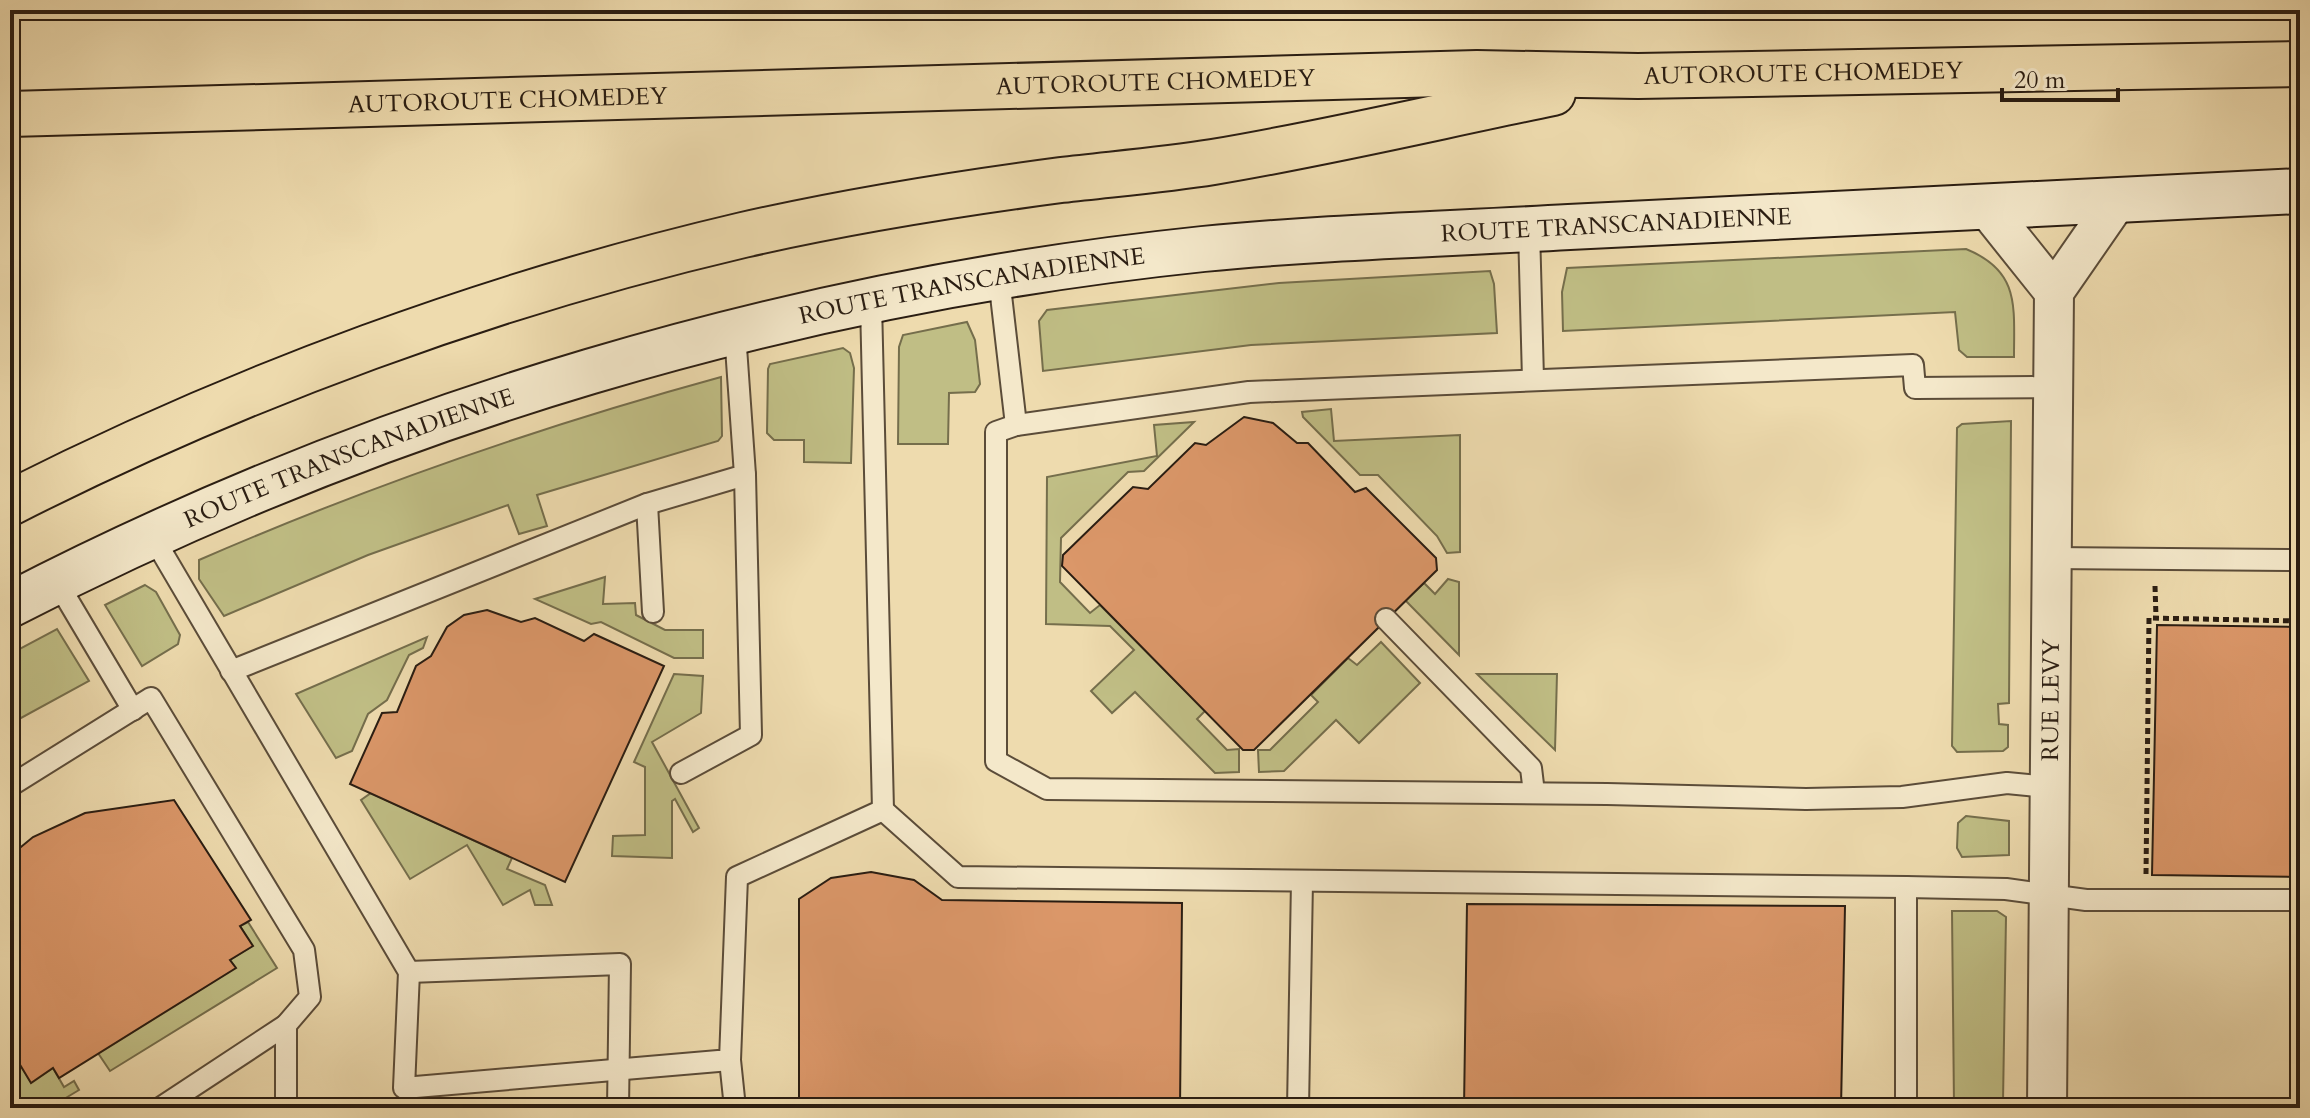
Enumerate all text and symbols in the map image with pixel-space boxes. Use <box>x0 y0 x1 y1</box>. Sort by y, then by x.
scale bar <box>2002 52 2118 102</box>
street label: AUTOROUTE CHOMEDEY <box>1643 54 1964 92</box>
street label: AUTOROUTE CHOMEDEY <box>995 61 1316 103</box>
text: 20 m <box>2014 64 2066 97</box>
street label: AUTOROUTE CHOMEDEY <box>348 79 668 121</box>
street label: ROUTE TRANSCANADIENNE <box>1440 199 1792 250</box>
street label: ROUTE TRANSCANADIENNE <box>796 239 1147 332</box>
street label: ROUTE TRANSCANADIENNE <box>179 380 518 536</box>
street label: RUE LEVY <box>2033 639 2068 761</box>

